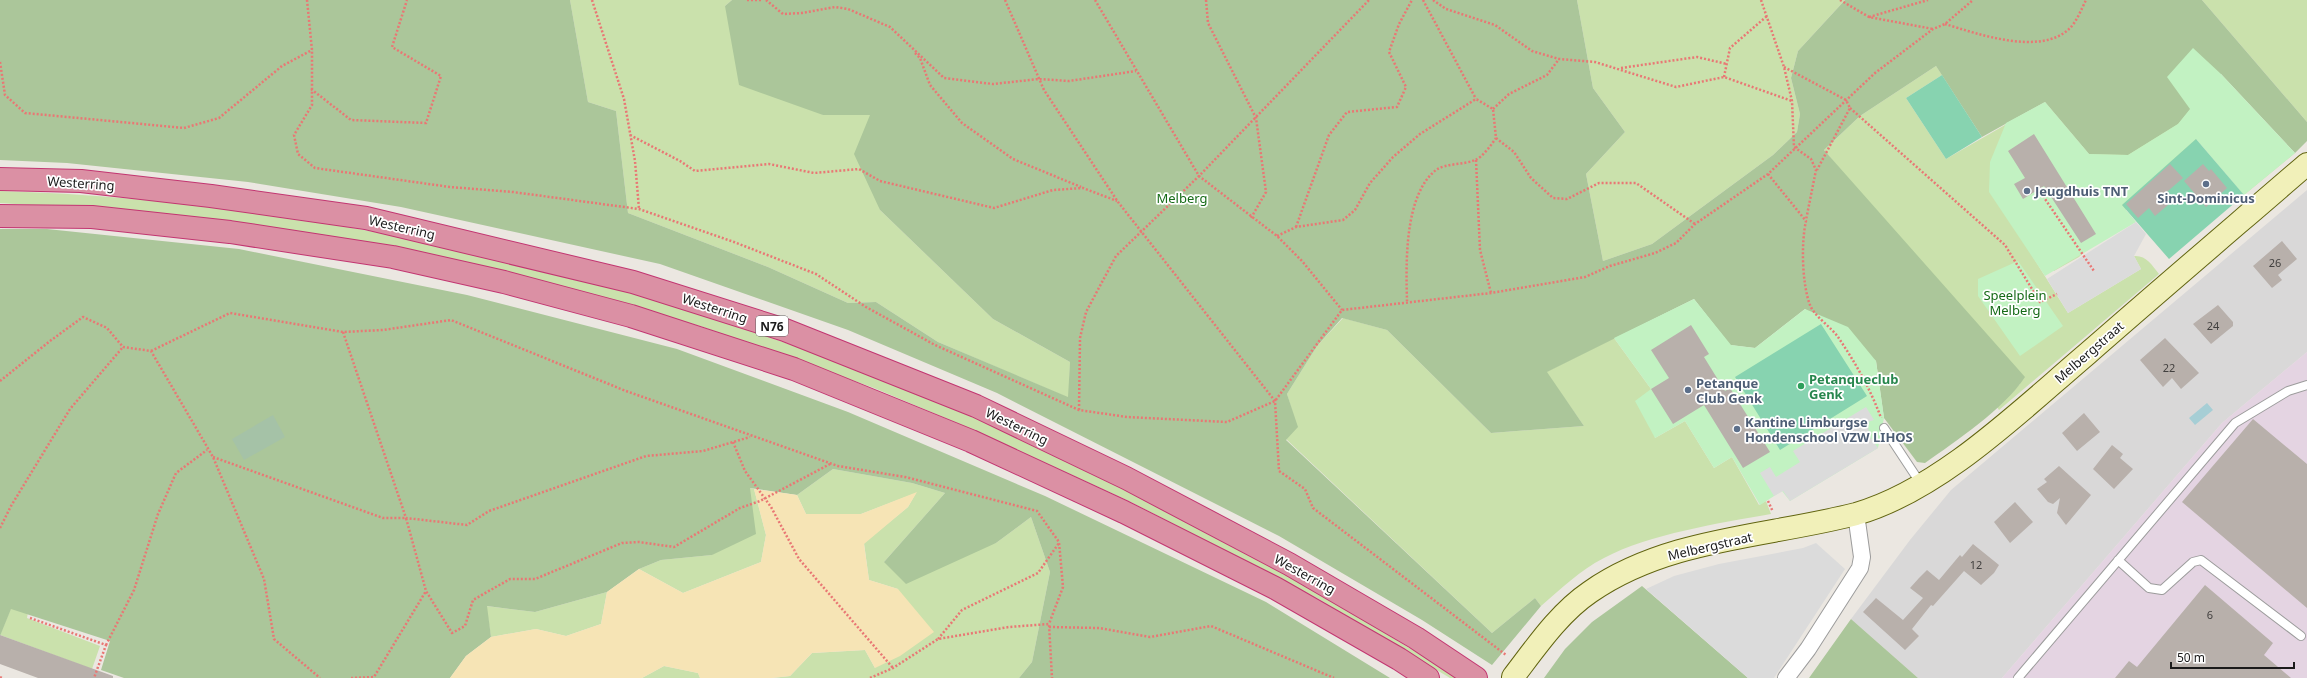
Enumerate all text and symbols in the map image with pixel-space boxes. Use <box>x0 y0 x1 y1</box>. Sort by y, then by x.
street label: Westerring <box>47 172 115 194</box>
marker: Sint-Dominicus <box>2201 179 2211 189</box>
place label: Jeugdhuis TNT <box>2034 182 2129 200</box>
marker: Jeugdhuis TNT <box>2022 186 2032 196</box>
park label: Melberg <box>1156 189 1208 207</box>
place label: Sint-Dominicus <box>2157 189 2255 207</box>
street label: Westerring <box>367 211 437 243</box>
house number: 26 <box>2269 255 2281 270</box>
park label: Speelplein Melberg <box>1983 286 2047 319</box>
street label: Westerring <box>680 289 750 327</box>
road number: N76 <box>756 316 788 336</box>
street label: Melbergstraat <box>2051 317 2128 387</box>
house number: 24 <box>2207 318 2220 333</box>
house number: 22 <box>2163 360 2175 375</box>
place label: Petanqueclub Genk <box>1809 370 1898 403</box>
place label: Petanque Club Genk <box>1696 374 1763 407</box>
marker: Petanqueclub Genk <box>1796 381 1806 391</box>
marker: Petanque Club Genk <box>1683 385 1693 395</box>
street label: Westerring <box>983 403 1051 449</box>
place label: Kantine Limburgse Hondenschool VZW LIHOS <box>1745 413 1913 446</box>
marker: Kantine Limburgse Hondenschool VZW LIHOS <box>1732 424 1742 434</box>
street label: Melbergstraat <box>1666 527 1754 564</box>
street label: Westerring <box>1271 550 1339 598</box>
house number: 12 <box>1970 557 1982 572</box>
house number: 6 <box>2207 607 2213 622</box>
scale bar <box>2171 644 2294 670</box>
text: 50 m <box>2177 649 2205 666</box>

